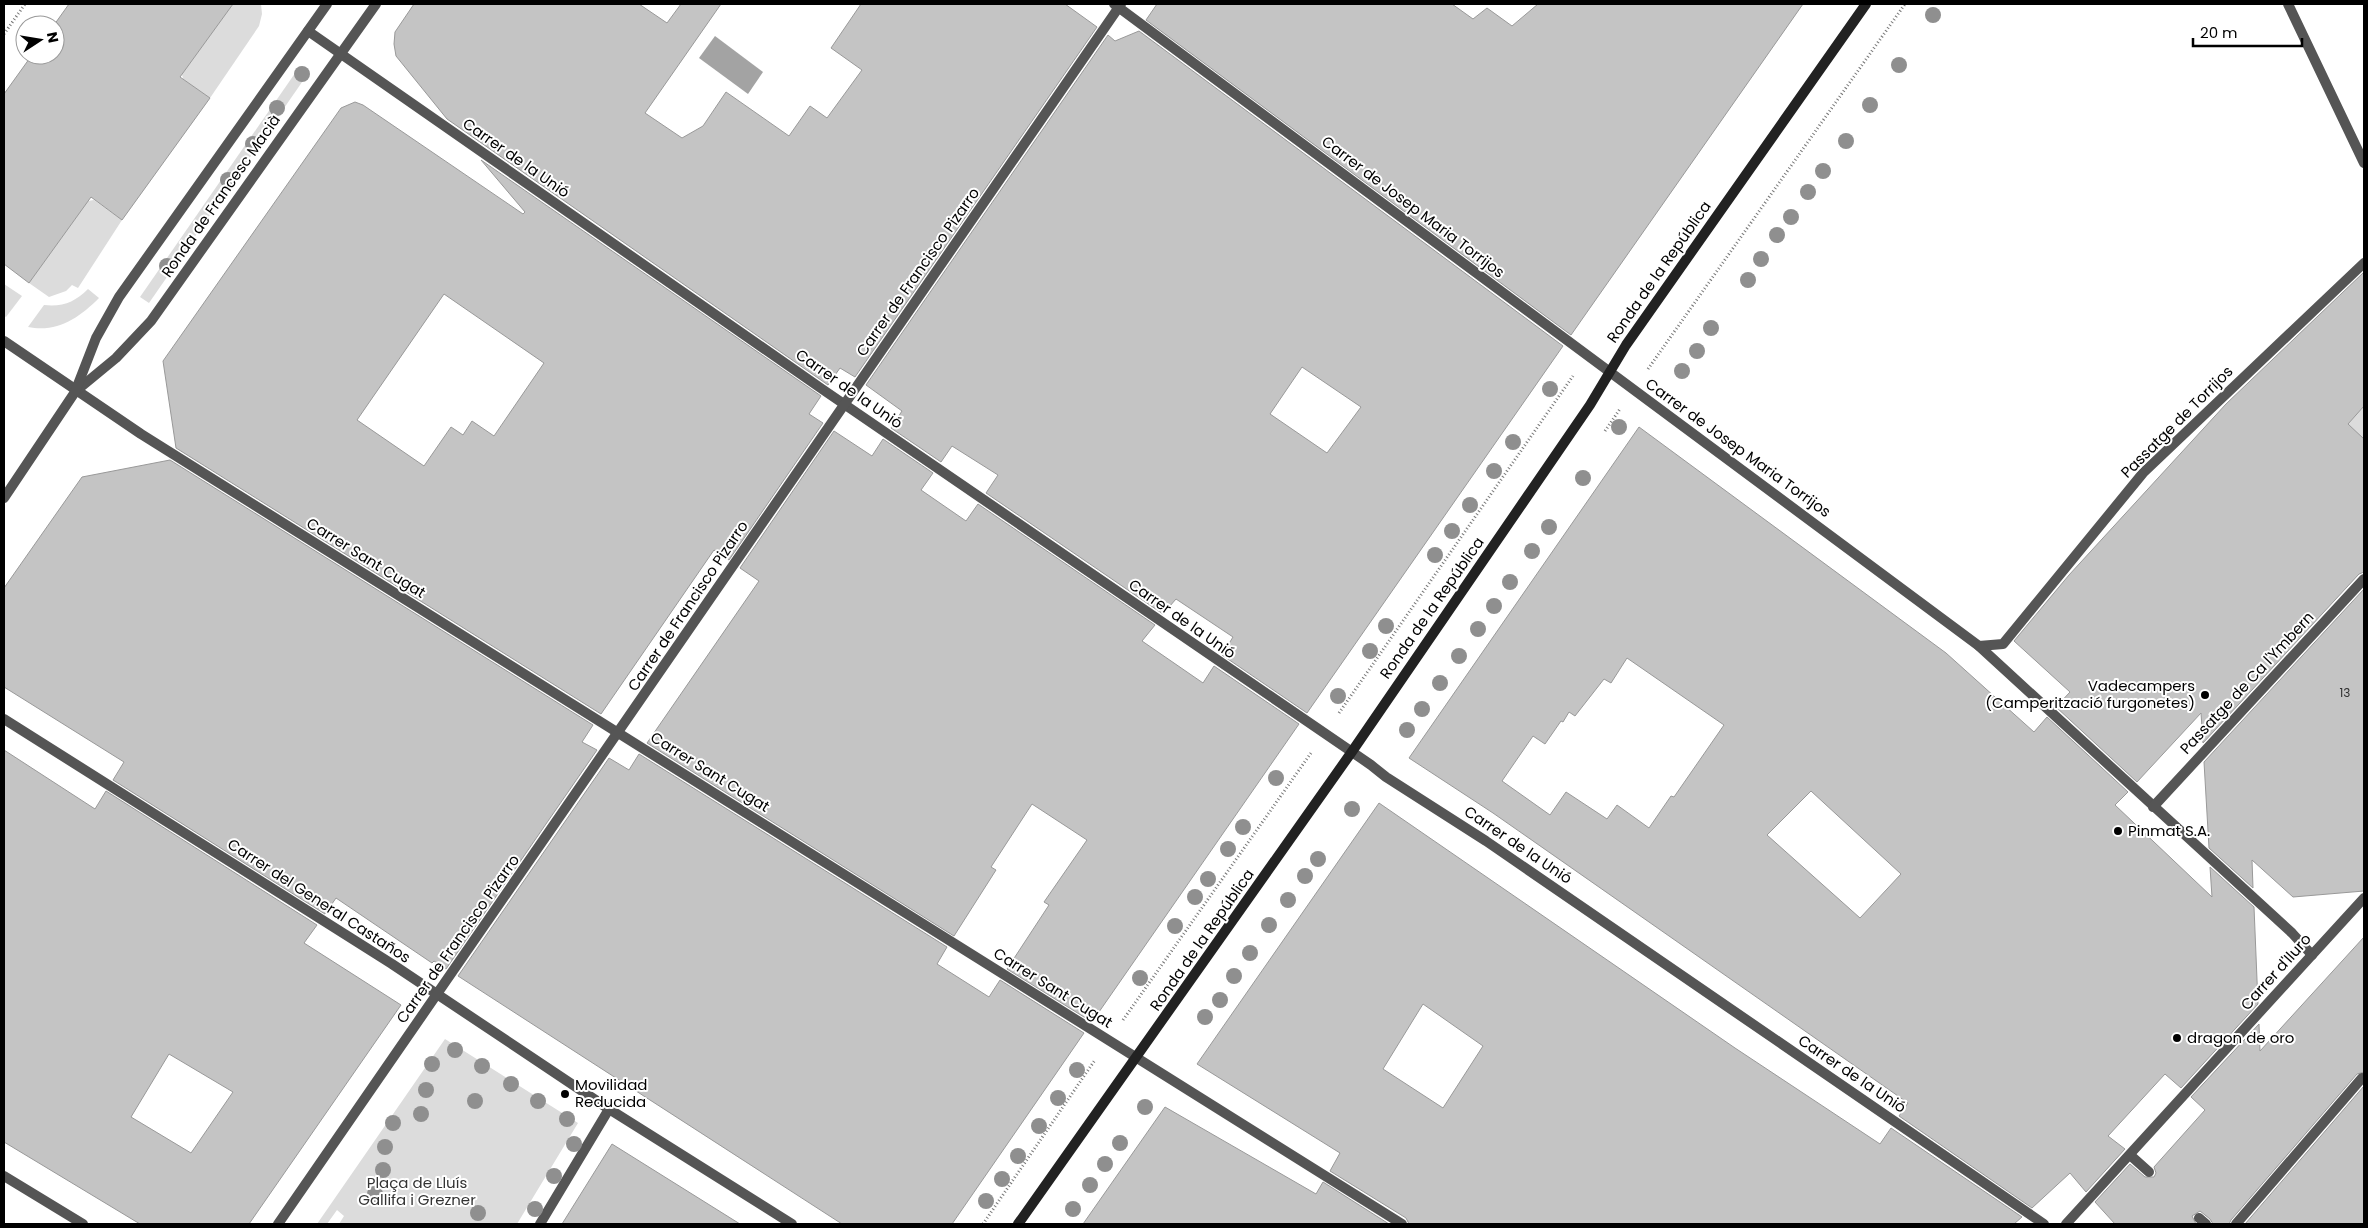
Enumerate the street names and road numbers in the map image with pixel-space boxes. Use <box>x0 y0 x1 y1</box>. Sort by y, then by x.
street label: Ronda de Francesc Macià <box>156 110 285 281</box>
street label: Carrer de la Unió <box>459 113 574 202</box>
street label: Carrer de Josep Maria Torrijos <box>1317 131 1509 283</box>
street label: Carrer de Francisco Pizarro <box>851 183 984 360</box>
street label: Ronda de la República <box>1602 197 1716 347</box>
street label: Carrer de la Unió <box>792 344 907 433</box>
street label: Passatge de Torrijos <box>2116 361 2237 482</box>
street label: Carrer de Josep Maria Torrijos <box>1641 373 1835 522</box>
street label: Carrer Sant Cugat <box>303 512 430 603</box>
street label: Carrer de Francisco Pizarro <box>623 516 753 695</box>
street label: Ronda de la República <box>1375 533 1489 683</box>
street label: Carrer de la Unió <box>1125 574 1240 663</box>
street label: Passatge de Ca l'Ymbern <box>2175 607 2318 758</box>
street label: Carrer Sant Cugat <box>647 726 774 817</box>
street label: Carrer de la Unió <box>1460 801 1576 889</box>
street label: Carrer del General Castaños <box>224 833 415 968</box>
street label: Carrer de Francisco Pizarro <box>391 850 524 1027</box>
street label: Ronda de la República <box>1145 865 1259 1015</box>
street label: Carrer d'Iluro <box>2236 929 2316 1015</box>
street label: Carrer Sant Cugat <box>990 942 1117 1033</box>
street label: Carrer de la Unió <box>1794 1030 1910 1118</box>

